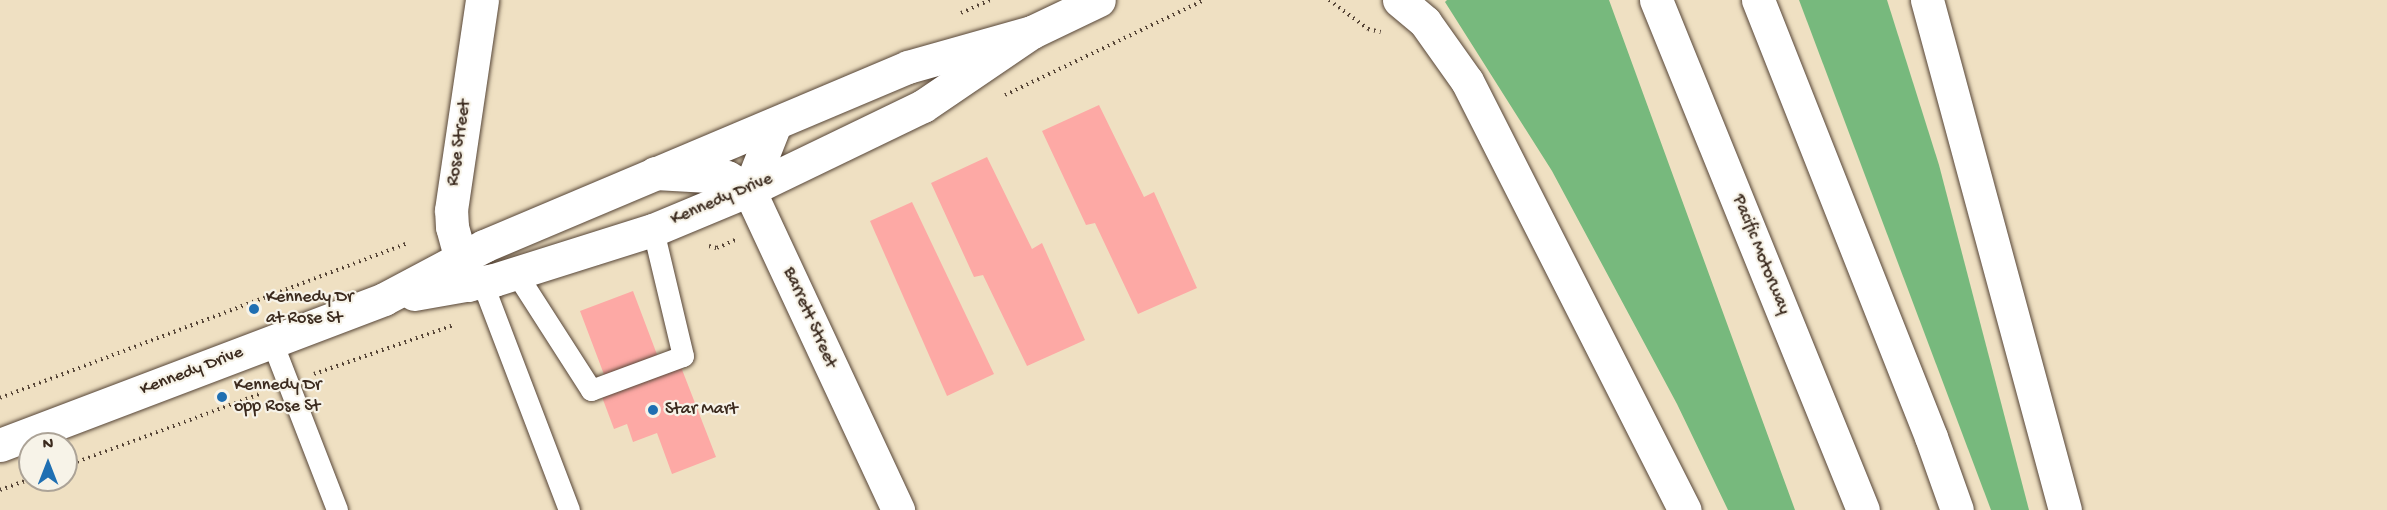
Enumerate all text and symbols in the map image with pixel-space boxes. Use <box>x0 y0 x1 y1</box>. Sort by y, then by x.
street label: Rose Street <box>443 98 477 188</box>
street label: Kennedy Drive <box>668 169 776 231</box>
street label: Pacific Motorway <box>1726 192 1794 318</box>
street label: Barrett Street <box>777 264 841 372</box>
place label: Kennedy Dr at Rose St <box>266 288 353 330</box>
marker: Kennedy Dr at Rose St <box>247 302 261 316</box>
street label: Kennedy Drive <box>137 342 247 402</box>
place label: Kennedy Dr opp Rose St <box>234 376 321 418</box>
marker: Kennedy Dr opp Rose St <box>215 390 229 404</box>
place label: Star Mart <box>665 399 738 421</box>
marker: Star Mart <box>646 403 660 417</box>
north arrow <box>18 432 78 492</box>
text: N <box>43 436 53 455</box>

